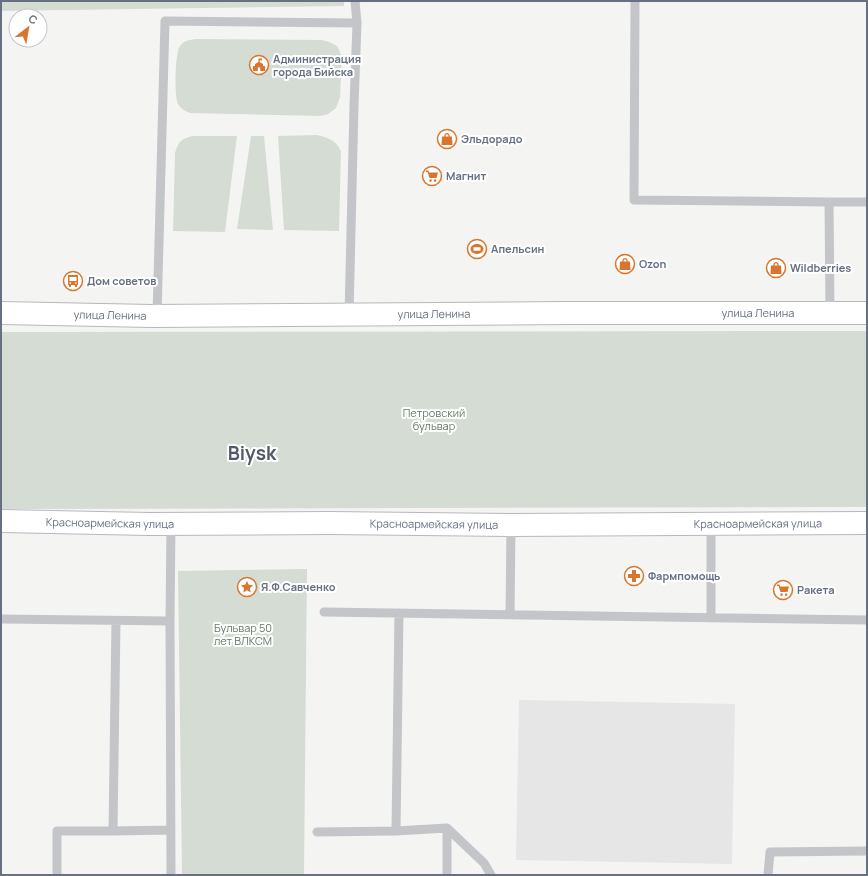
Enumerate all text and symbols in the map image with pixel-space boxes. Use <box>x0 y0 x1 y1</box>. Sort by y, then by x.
north arrow <box>8 8 48 48</box>
text: С <box>26 10 41 28</box>
place label: Администрация города Бийска <box>273 51 361 79</box>
public building icon: Администрация города Бийска <box>248 54 270 76</box>
shop icon: Эльдорадо <box>436 128 458 150</box>
place label: Эльдорадо <box>461 131 523 146</box>
supermarket icon: Магнит <box>421 165 443 187</box>
place label: Магнит <box>446 168 487 183</box>
sports icon: Апельсин <box>466 238 488 260</box>
place label: Апельсин <box>491 241 545 256</box>
shop icon: Ozon <box>614 253 636 275</box>
place label: Ozon <box>639 256 666 271</box>
shop icon: Wildberries <box>765 257 787 279</box>
place label: Wildberries <box>790 260 851 275</box>
bus stop icon: Дом советов <box>62 270 84 292</box>
place label: Дом советов <box>87 273 156 288</box>
street label: улица Ленина <box>722 305 794 320</box>
street label: улица Ленина <box>73 306 147 323</box>
street label: улица Ленина <box>397 306 470 321</box>
park label: Петровский бульвар <box>403 405 465 433</box>
district label: Biysk <box>228 440 277 466</box>
street label: Красноармейская улица <box>46 514 174 531</box>
street label: Красноармейская улица <box>370 515 498 532</box>
street label: Красноармейская улица <box>694 515 822 531</box>
pharmacy icon: Фармпомощь <box>623 565 645 587</box>
place label: Фармпомощь <box>648 568 720 583</box>
place icon: Я.Ф.Савченко <box>236 576 258 598</box>
place label: Я.Ф.Савченко <box>261 579 336 594</box>
supermarket icon: Ракета <box>772 579 794 601</box>
place label: Ракета <box>797 582 835 597</box>
park label: Бульвар 50 лет ВЛКСМ <box>214 620 272 648</box>

